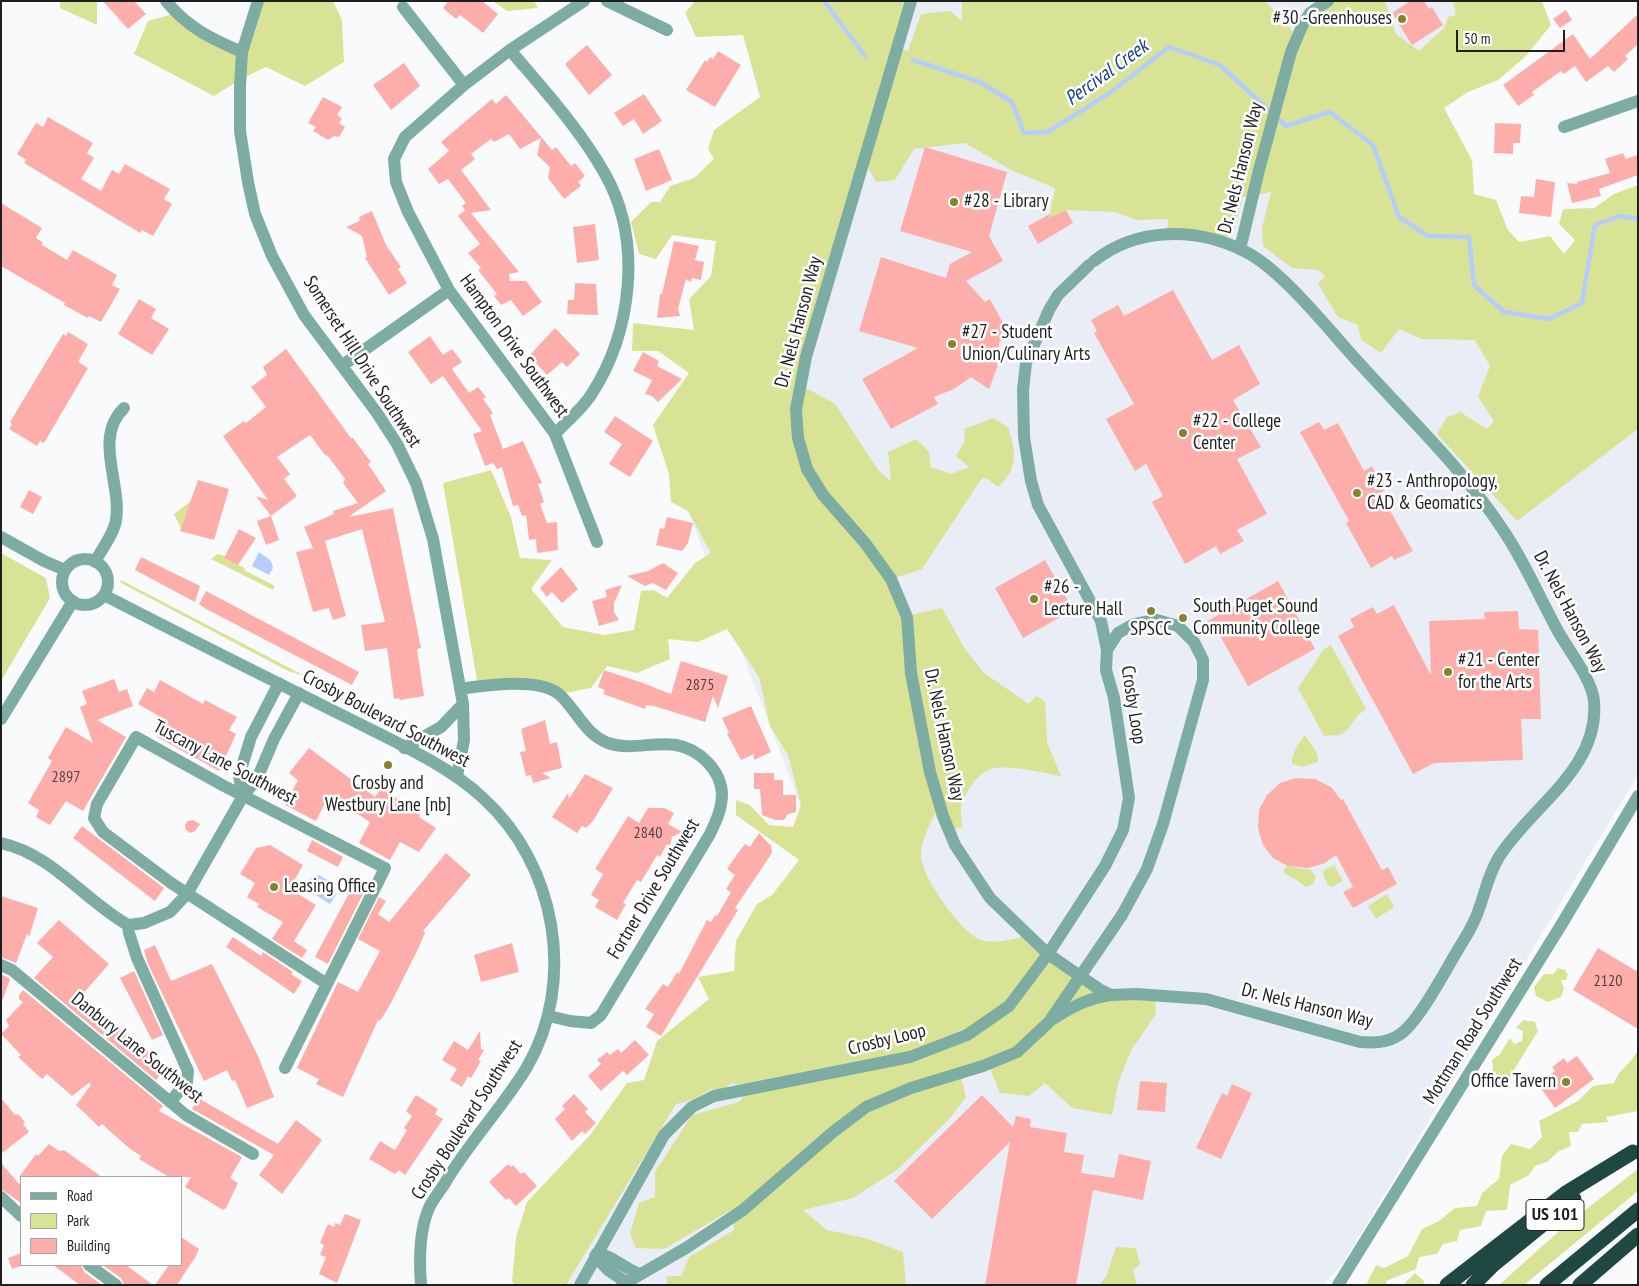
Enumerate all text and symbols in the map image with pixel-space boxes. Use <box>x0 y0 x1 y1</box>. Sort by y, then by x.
place label: #30 -Greenhouses <box>1273 8 1392 30</box>
marker: #30 -Greenhouses <box>1396 13 1408 25</box>
scale bar <box>1459 20 1568 52</box>
text: 50 m <box>1464 29 1490 48</box>
water label: Percival Creek <box>1061 35 1153 111</box>
street label: Dr. Nels Hanson Way <box>1214 100 1268 236</box>
place label: #28 - Library <box>964 191 1049 213</box>
marker: #28 - Library <box>948 196 960 208</box>
street label: Dr. Nels Hanson Way <box>771 254 827 390</box>
street label: Hampton Drive Southwest <box>454 270 574 422</box>
street label: Somerset Hill Drive Southwest <box>298 272 426 452</box>
place label: #27 - Student Union/Culinary Arts <box>962 322 1090 366</box>
marker: #27 - Student Union/Culinary Arts <box>946 338 958 350</box>
place label: #22 - College Center <box>1193 411 1281 455</box>
marker: #22 - College Center <box>1177 427 1189 439</box>
place label: #23 - Anthropology, CAD & Geomatics <box>1367 471 1497 515</box>
marker: #23 - Anthropology, CAD & Geomatics <box>1351 487 1363 499</box>
street label: Dr. Nels Hanson Way <box>1528 547 1612 677</box>
place label: #26 - Lecture Hall <box>1044 577 1123 621</box>
marker: #26 - Lecture Hall <box>1028 593 1040 605</box>
place label: South Puget Sound Community College <box>1193 596 1320 640</box>
marker: SPSCC <box>1145 605 1157 617</box>
marker: South Puget Sound Community College <box>1177 612 1189 624</box>
place label: SPSCC <box>1130 619 1172 641</box>
place label: #21 - Center for the Arts <box>1458 650 1540 694</box>
street label: Crosby Loop <box>1116 664 1150 746</box>
street label: Crosby Boulevard Southwest <box>299 665 473 773</box>
marker: #21 - Center for the Arts <box>1442 666 1454 678</box>
street label: Dr. Nels Hanson Way <box>919 667 969 803</box>
house number: 2875 <box>686 675 714 695</box>
street label: Tuscany Lane Southwest <box>149 715 301 811</box>
marker: Crosby and Westbury Lane [nb] <box>382 759 394 771</box>
house number: 2897 <box>52 767 80 787</box>
place label: Crosby and Westbury Lane [nb] <box>325 773 451 817</box>
street label: Fortner Drive Southwest <box>603 815 705 963</box>
house number: 2840 <box>634 823 662 843</box>
place label: Leasing Office <box>284 876 376 898</box>
marker: Leasing Office <box>268 881 280 893</box>
street label: Mottman Road Southwest <box>1419 954 1527 1108</box>
house number: 2120 <box>1594 971 1622 991</box>
street label: Dr. Nels Hanson Way <box>1239 979 1375 1033</box>
street label: Danbury Lane Southwest <box>67 988 207 1108</box>
street label: Crosby Loop <box>846 1019 928 1061</box>
street label: Crosby Boulevard Southwest <box>407 1036 527 1204</box>
place label: Office Tavern <box>1471 1071 1556 1093</box>
marker: Office Tavern <box>1560 1076 1572 1088</box>
legend <box>20 1176 182 1266</box>
text: Road <box>67 1186 93 1205</box>
road number: US 101 <box>1526 1200 1584 1230</box>
text: Park <box>67 1211 89 1230</box>
text: Building <box>67 1236 110 1255</box>

